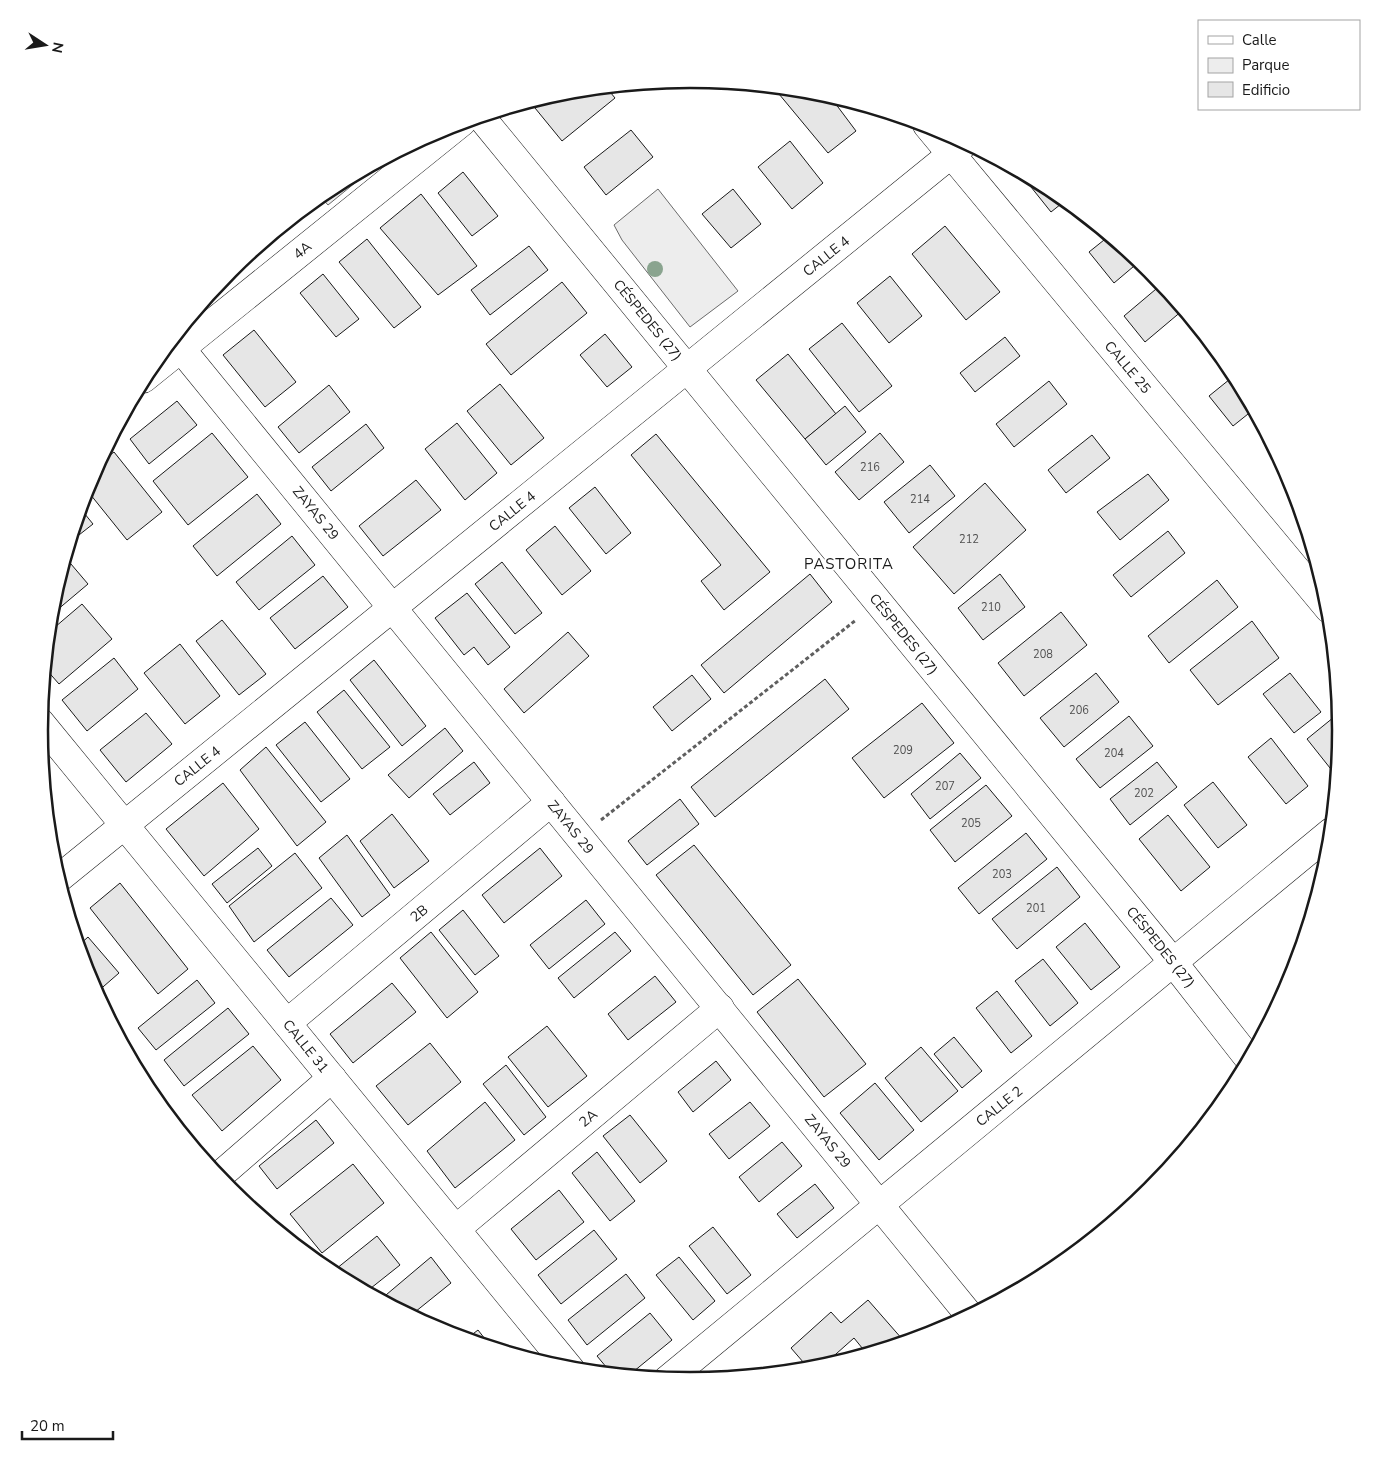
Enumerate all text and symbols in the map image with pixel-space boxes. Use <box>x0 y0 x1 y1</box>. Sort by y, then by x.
north arrow <box>20 20 70 70</box>
legend <box>1198 20 1360 110</box>
text: Calle <box>1242 30 1277 50</box>
text: N <box>47 40 68 55</box>
text: Parque <box>1242 55 1290 75</box>
text: Edificio <box>1242 80 1290 100</box>
street label: CALLE 4 <box>799 232 854 281</box>
street label: 4A <box>289 237 316 264</box>
street label: CÉSPEDES (27) <box>609 276 686 365</box>
street label: CALLE 25 <box>1100 337 1155 398</box>
house number: 216 <box>860 460 880 475</box>
street label: ZAYAS 29 <box>288 482 343 544</box>
street label: CALLE 4 <box>485 487 540 536</box>
house number: 214 <box>910 492 930 507</box>
house number: 212 <box>959 532 979 547</box>
district label: PASTORITA <box>804 554 894 574</box>
street label: CÉSPEDES (27) <box>865 590 942 679</box>
house number: 210 <box>981 600 1001 615</box>
house number: 208 <box>1033 647 1053 662</box>
house number: 206 <box>1069 703 1089 718</box>
street label: CALLE 4 <box>170 742 225 791</box>
house number: 209 <box>893 743 913 758</box>
house number: 204 <box>1104 746 1124 761</box>
house number: 207 <box>935 779 955 794</box>
house number: 202 <box>1134 786 1154 801</box>
street label: ZAYAS 29 <box>543 796 598 858</box>
house number: 205 <box>961 816 981 831</box>
house number: 203 <box>992 867 1012 882</box>
street label: 2B <box>406 900 432 926</box>
house number: 201 <box>1026 901 1046 916</box>
street label: CÉSPEDES (27) <box>1122 903 1199 992</box>
street label: CALLE 31 <box>278 1016 333 1077</box>
street label: CALLE 2 <box>972 1082 1027 1131</box>
street label: 2A <box>575 1105 602 1132</box>
street label: ZAYAS 29 <box>800 1110 855 1172</box>
scale bar <box>22 1408 114 1440</box>
text: 20 m <box>30 1416 65 1436</box>

